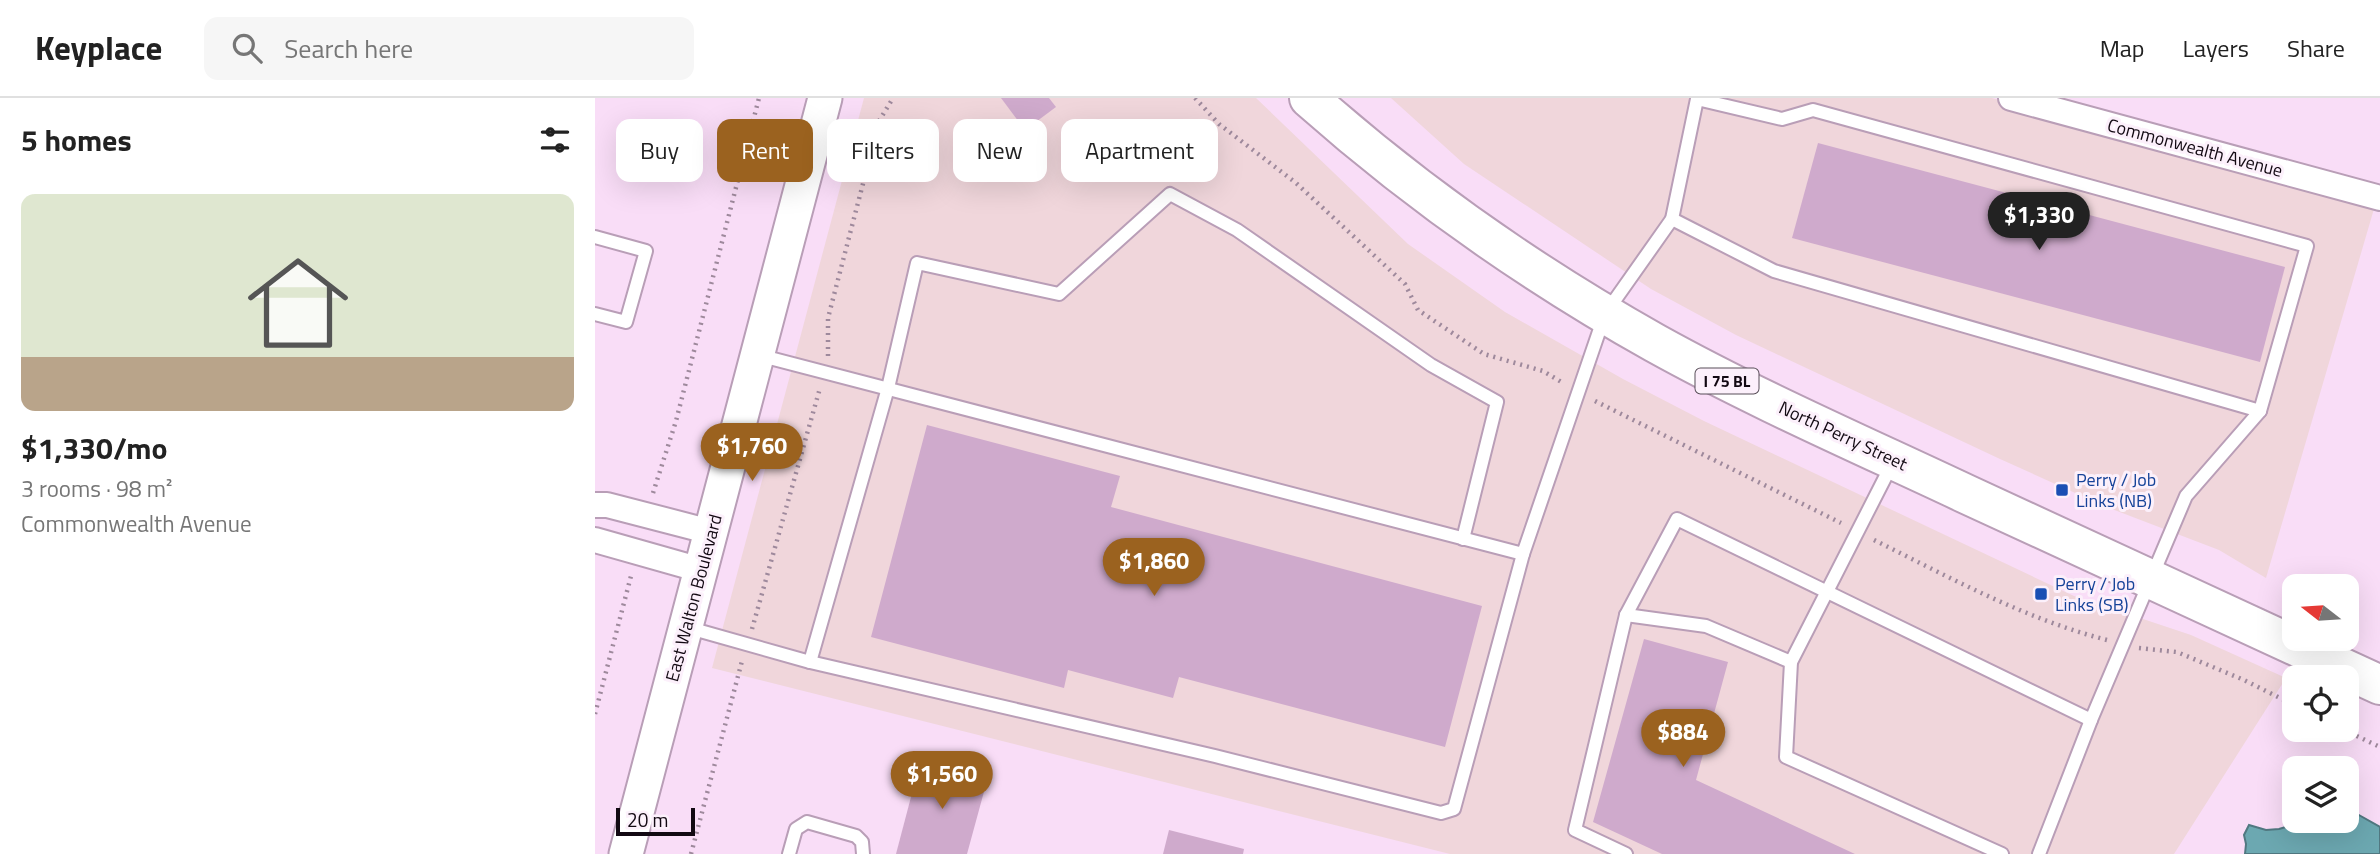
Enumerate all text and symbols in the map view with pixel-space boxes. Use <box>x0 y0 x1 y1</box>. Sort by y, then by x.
search box <box>204 17 694 80</box>
text: Keyplace <box>35 23 162 73</box>
icon: search <box>228 29 266 67</box>
text: Search here <box>284 29 413 68</box>
text: Map <box>2100 30 2145 66</box>
text: Layers <box>2183 30 2249 66</box>
text: Share <box>2287 30 2345 66</box>
street label: Commonwealth Avenue <box>2104 111 2286 184</box>
text: 5 homes <box>21 117 132 163</box>
chip: Buy <box>616 119 703 182</box>
chip: Rent <box>717 119 813 182</box>
chip: Filters <box>827 119 939 182</box>
chip: New <box>953 119 1047 182</box>
chip: Apartment <box>1061 119 1218 182</box>
icon: filters <box>536 121 574 159</box>
pin: $1,330 <box>1982 192 2096 252</box>
text: $1,330 <box>2004 197 2074 232</box>
icon: home <box>235 240 361 366</box>
road number: I 75 BL <box>1695 368 1759 394</box>
street label: North Perry Street <box>1775 394 1913 477</box>
pin: $1,760 <box>695 424 809 483</box>
text: $1,330/mo <box>21 425 167 471</box>
text: $1,760 <box>717 428 787 463</box>
place label: Perry / Job Links (NB) <box>2076 466 2156 514</box>
text: 3 rooms · 98 m² <box>21 471 172 506</box>
marker: Perry / Job Links (NB) <box>2054 482 2070 498</box>
text: Commonwealth Avenue <box>21 506 252 541</box>
street label: East Walton Boulevard <box>658 511 729 685</box>
pin: $1,860 <box>1097 538 1211 598</box>
text: $1,860 <box>1119 543 1189 578</box>
place label: Perry / Job Links (SB) <box>2055 570 2135 618</box>
north arrow <box>2282 574 2359 651</box>
map controls <box>2282 574 2359 833</box>
marker: Perry / Job Links (SB) <box>2033 586 2049 602</box>
button: locate <box>2282 665 2359 742</box>
pin: $884 <box>1642 710 1724 769</box>
text: $884 <box>1657 714 1709 749</box>
pin: $1,560 <box>885 752 999 811</box>
text: $1,560 <box>907 756 977 791</box>
button: layers <box>2282 756 2359 833</box>
scale bar <box>616 805 695 837</box>
text: 20 m <box>627 805 668 834</box>

